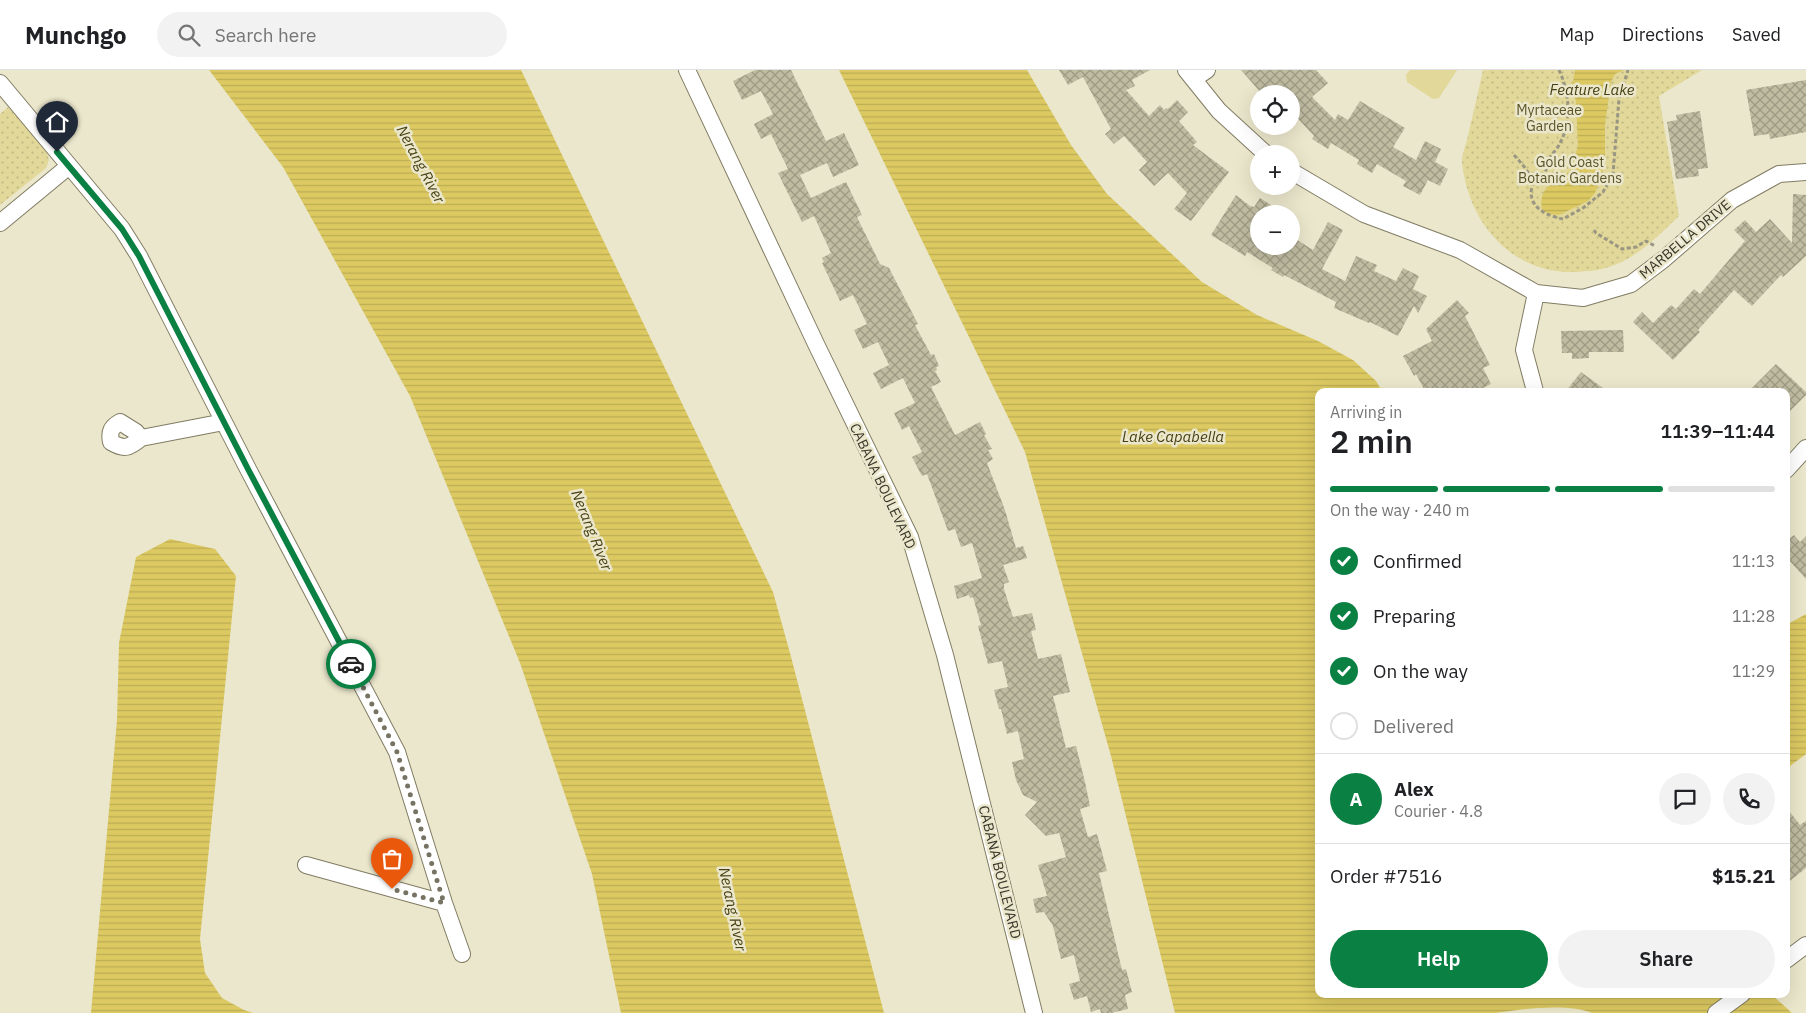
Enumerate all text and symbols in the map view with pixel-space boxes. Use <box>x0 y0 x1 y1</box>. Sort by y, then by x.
search box <box>157 12 507 57</box>
text: Munchgo <box>25 19 127 51</box>
icon: search <box>175 21 203 49</box>
text: Search here <box>215 23 316 47</box>
text: Map <box>1559 23 1594 46</box>
text: Directions <box>1622 23 1704 46</box>
text: Saved <box>1732 23 1781 46</box>
water label: Feature Lake <box>1550 80 1635 99</box>
map controls <box>1250 85 1300 255</box>
button: locate <box>1250 85 1300 135</box>
pin <box>36 101 78 152</box>
park label: Myrtaceae Garden <box>1516 101 1582 135</box>
icon: home <box>43 108 71 136</box>
water label: Nerang River <box>393 122 450 207</box>
button: + <box>1250 145 1300 195</box>
park label: Gold Coast Botanic Gardens <box>1518 153 1622 187</box>
street label: MARBELLA DRIVE <box>1636 196 1734 282</box>
button: − <box>1250 205 1300 255</box>
text: Arriving in <box>1330 402 1402 422</box>
text: 11:39–11:44 <box>1661 419 1775 443</box>
street label: CABANA BOULEVARD <box>846 420 920 552</box>
text: 2 min <box>1330 420 1413 462</box>
water label: Lake Capabella <box>1122 427 1224 446</box>
water label: Nerang River <box>567 487 617 574</box>
text: On the way · 240 m <box>1330 500 1469 520</box>
icon: check <box>1330 547 1358 575</box>
text: Confirmed <box>1373 549 1462 573</box>
text: 11:13 <box>1732 551 1775 571</box>
icon: check <box>1330 602 1358 630</box>
text: Preparing <box>1373 604 1455 628</box>
text: 11:28 <box>1732 606 1775 626</box>
courier <box>326 639 376 689</box>
icon: car <box>337 650 365 678</box>
icon: check <box>1330 657 1358 685</box>
text: On the way <box>1373 659 1468 683</box>
text: 11:29 <box>1732 661 1775 681</box>
text: Delivered <box>1373 714 1454 738</box>
button: chat <box>1659 773 1711 825</box>
button: phone <box>1723 773 1775 825</box>
text: Alex <box>1394 777 1434 801</box>
text: A <box>1349 787 1363 811</box>
text: Courier · 4.8 <box>1394 801 1483 821</box>
street label: CABANA BOULEVARD <box>975 804 1025 940</box>
pin <box>371 838 413 889</box>
icon: bag <box>378 845 406 873</box>
text: Order #7516 <box>1330 864 1442 888</box>
text: $15.21 <box>1712 864 1775 888</box>
water label: Nerang River <box>715 865 751 953</box>
button: Help <box>1330 930 1548 988</box>
button: Share <box>1558 930 1775 988</box>

